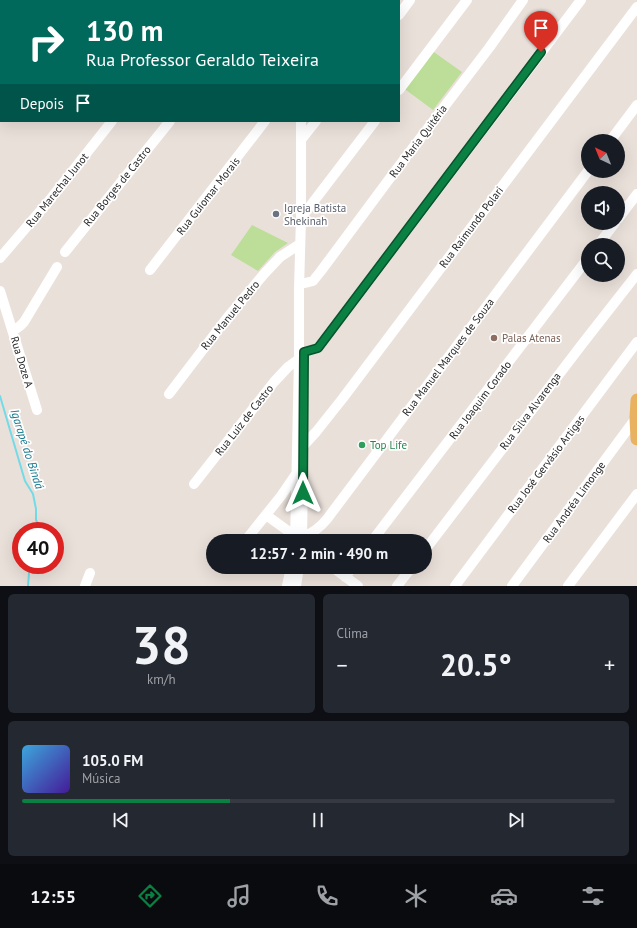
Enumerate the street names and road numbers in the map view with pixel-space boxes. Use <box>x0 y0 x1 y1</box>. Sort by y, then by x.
street label: Rua Maria Quitéria <box>386 102 450 180</box>
street label: Rua Borges de Castro <box>80 143 154 229</box>
street label: Rua Marechal Junot <box>23 150 91 230</box>
street label: Rua Guiomar Morais <box>173 154 243 238</box>
street label: Rua Raimundo Polari <box>436 184 506 270</box>
street label: Rua Manuel Pedro <box>198 277 262 353</box>
street label: Rua Manuel Marques de Souza <box>399 295 497 419</box>
street label: Rua Doze A <box>8 335 37 390</box>
street label: Rua Joaquim Corado <box>446 358 514 442</box>
street label: Rua Silva Alvarenga <box>496 370 564 452</box>
street label: Rua Luiz de Castro <box>212 381 276 458</box>
street label: Rua José Gervásio Artigas <box>505 412 588 516</box>
street label: Rua Andréa Limonge <box>540 458 609 546</box>

